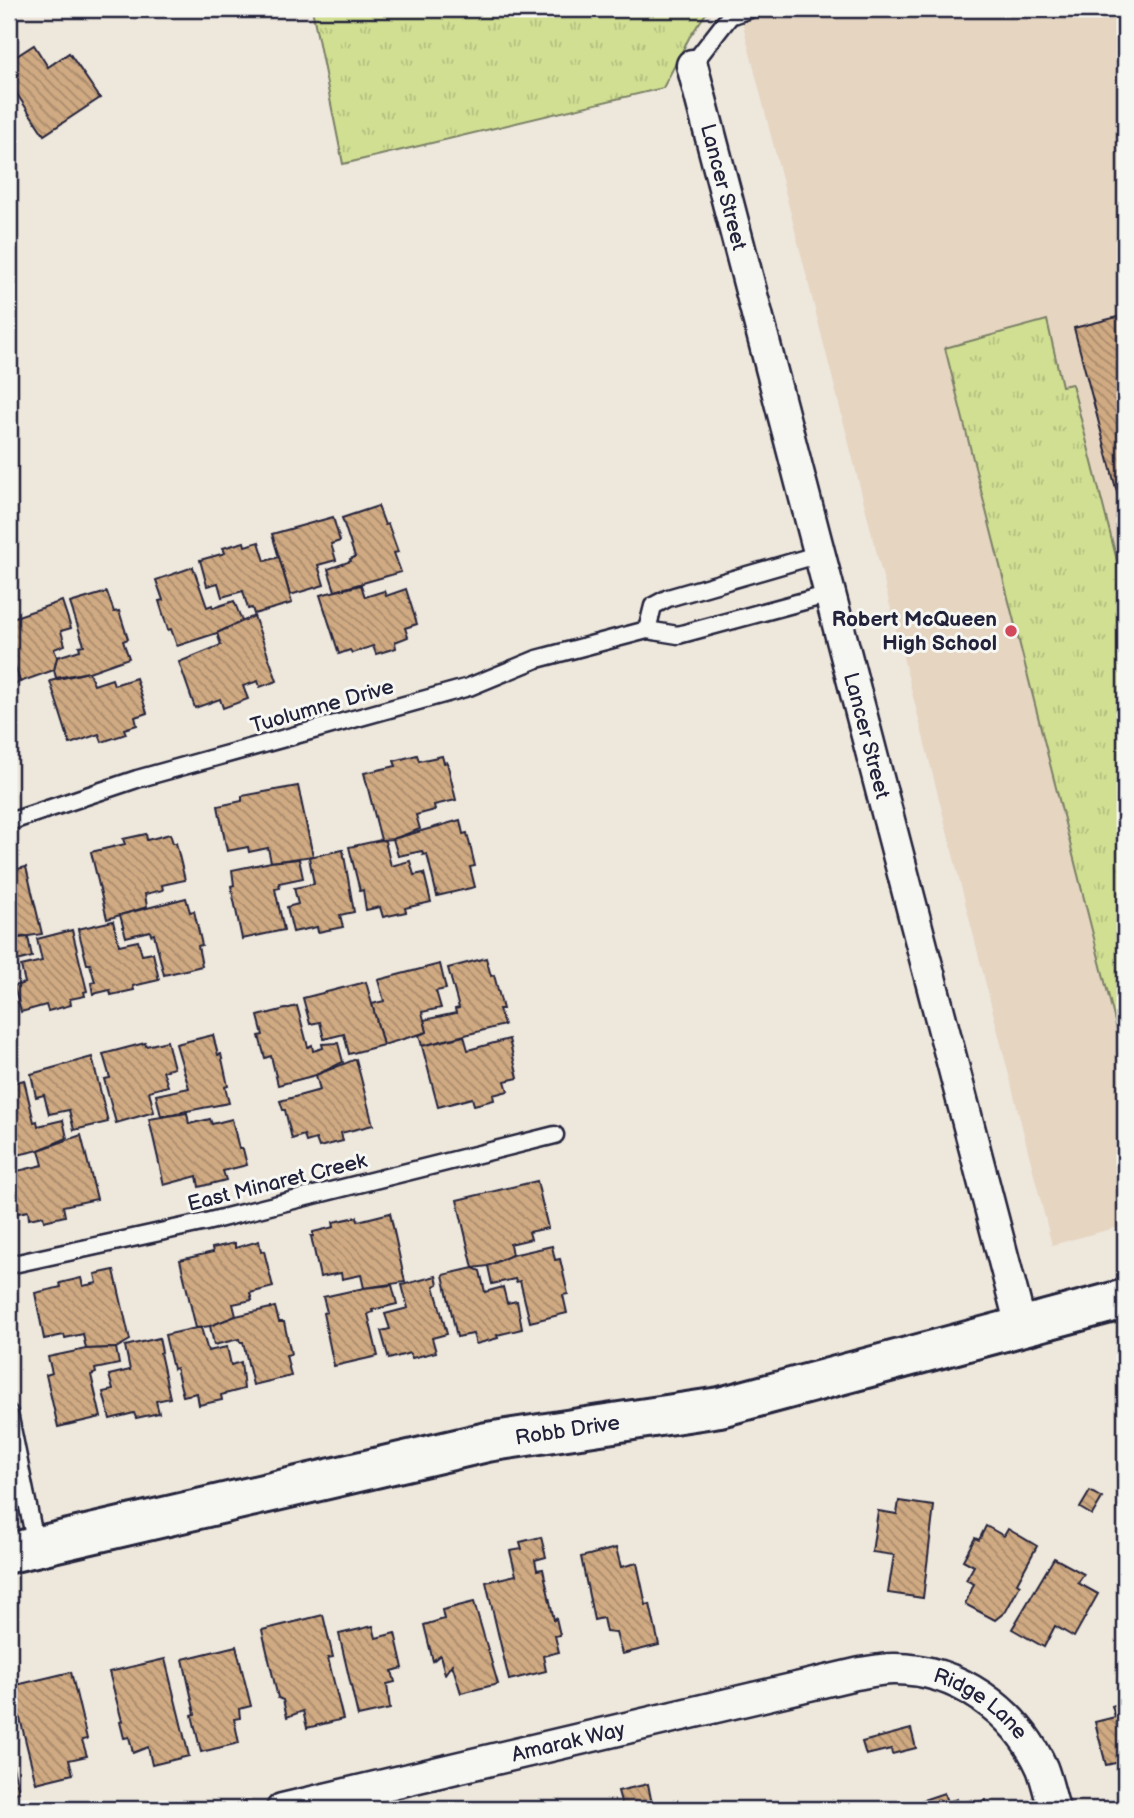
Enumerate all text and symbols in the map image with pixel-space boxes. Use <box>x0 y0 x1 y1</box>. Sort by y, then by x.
street label: Lancer Street <box>695 121 752 253</box>
place label: Robert McQueen High School <box>832 607 997 656</box>
marker: Robert McQueen High School <box>1003 623 1019 639</box>
street label: Lancer Street <box>838 670 895 802</box>
street label: Tuolumne Drive <box>248 674 397 739</box>
street label: East Minaret Creek <box>185 1148 370 1217</box>
street label: Robb Drive <box>513 1410 622 1451</box>
street label: Ridge Lane <box>930 1663 1033 1744</box>
street label: Amarak Way <box>509 1717 628 1768</box>

